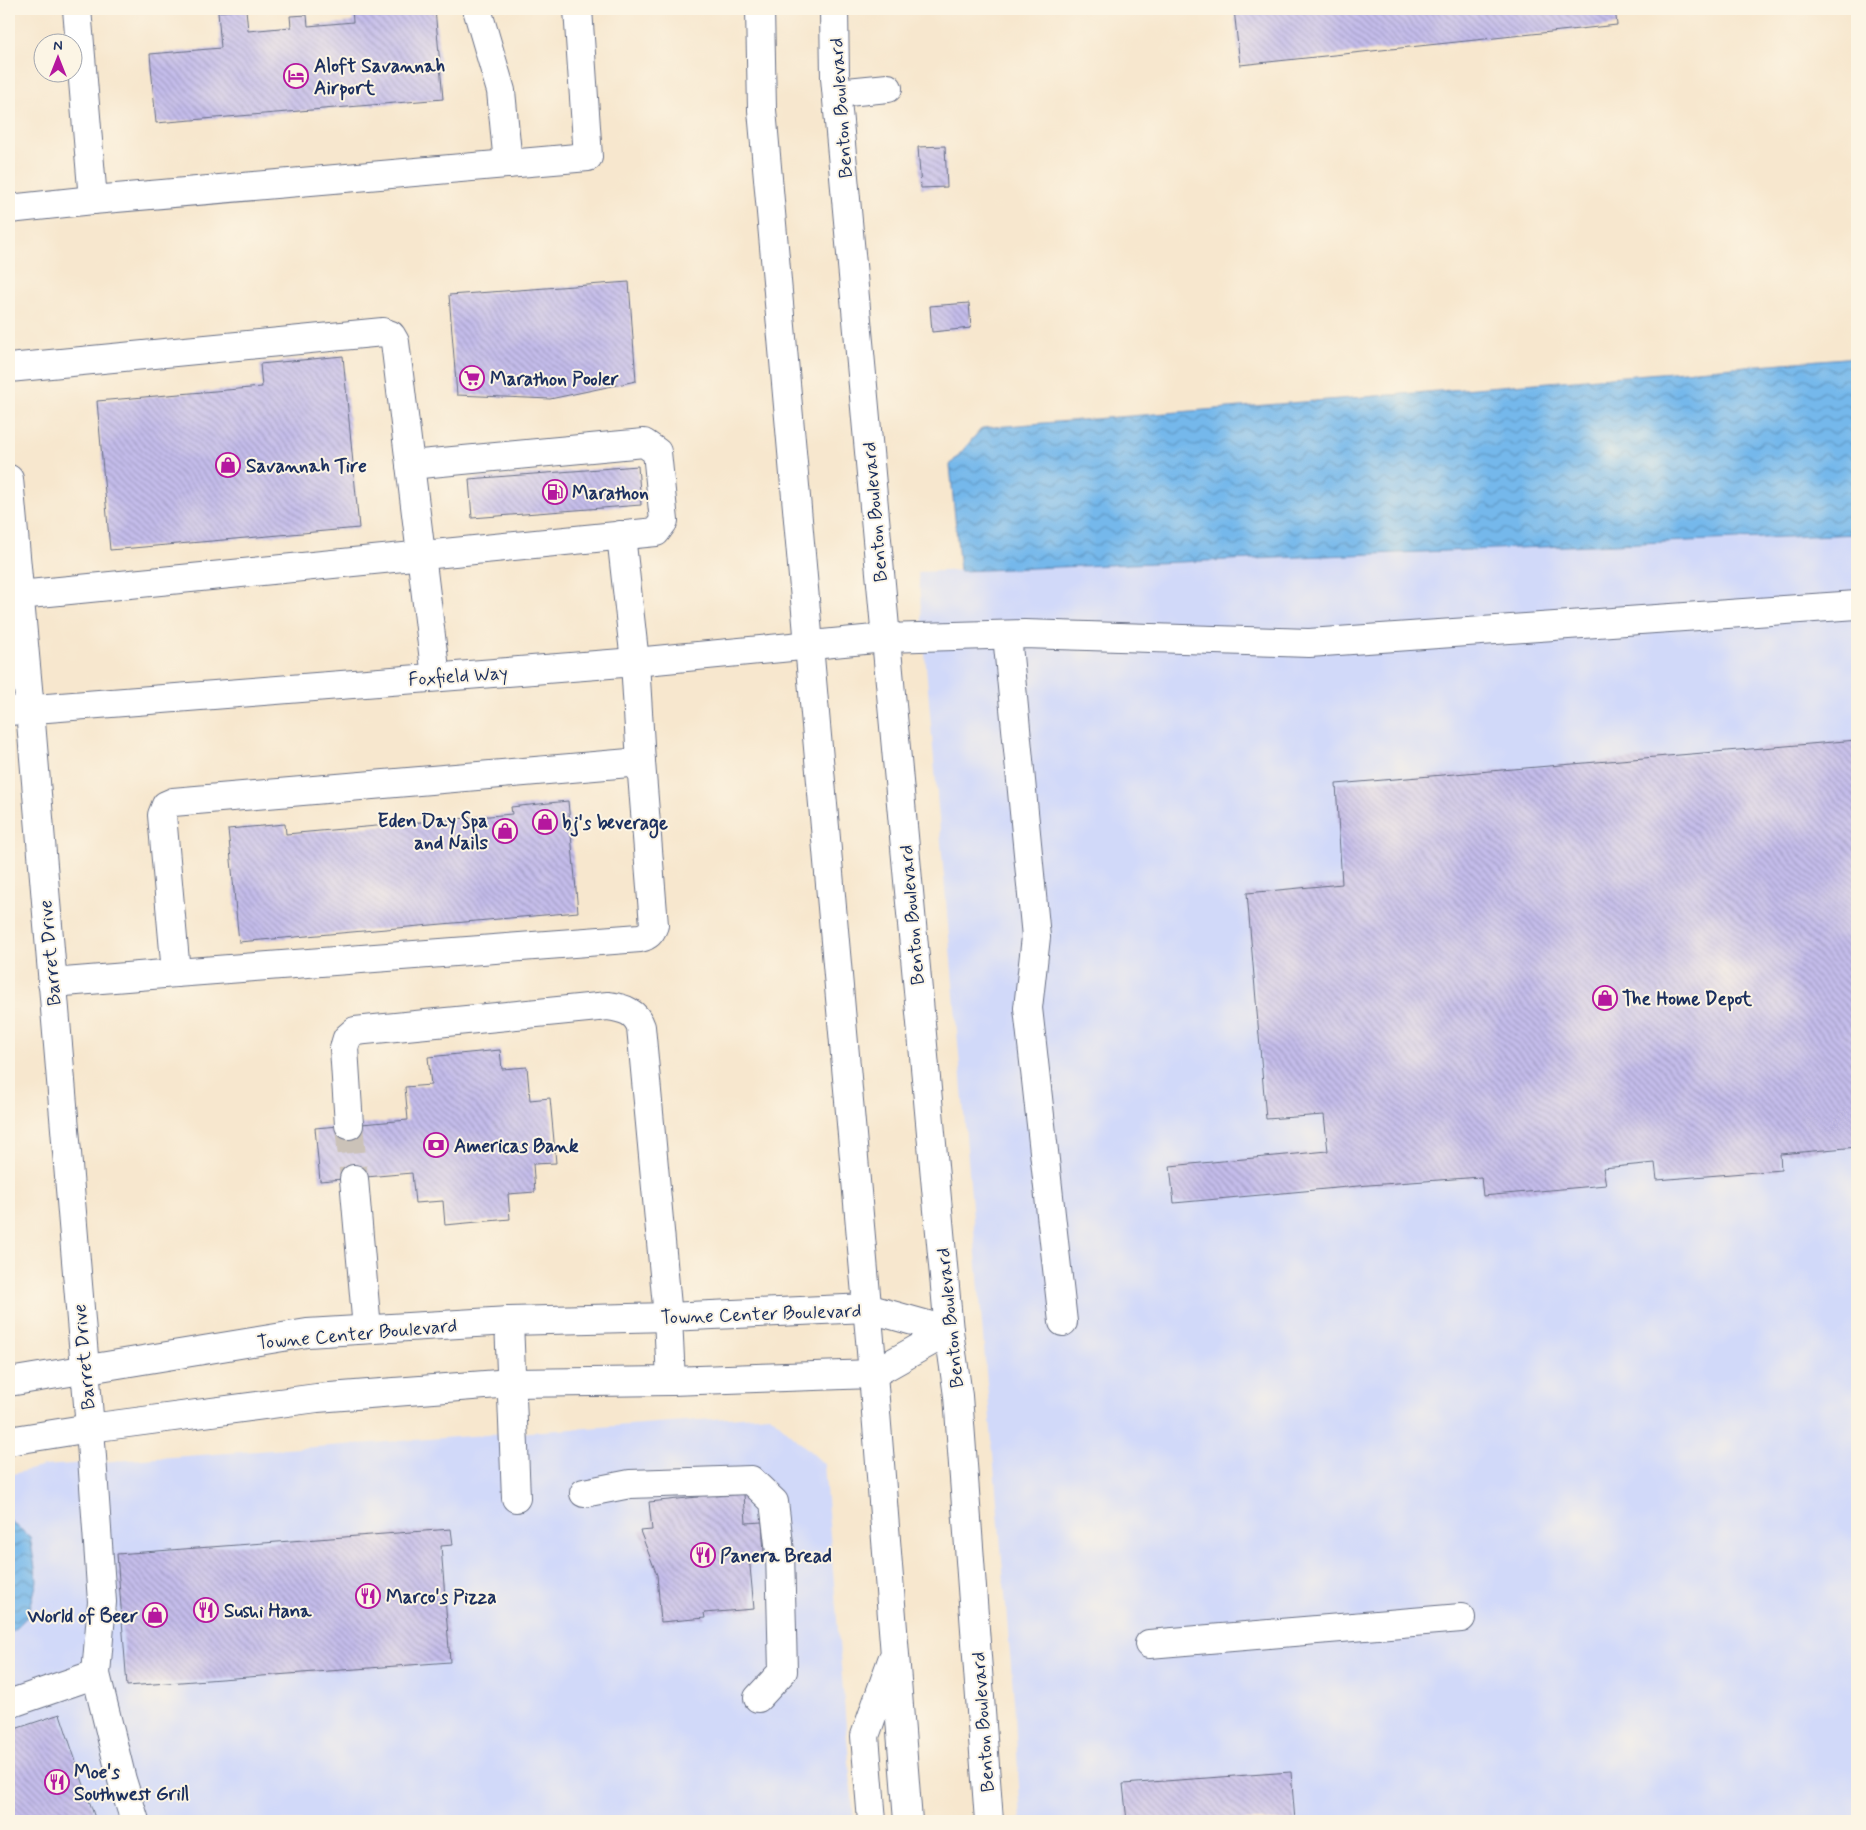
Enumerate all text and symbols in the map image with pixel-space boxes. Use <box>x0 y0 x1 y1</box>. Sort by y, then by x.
north arrow <box>32 32 82 82</box>
text: N <box>53 37 63 55</box>
street label: Benton Boulevard <box>824 37 859 179</box>
place label: Aloft Savannah Airport <box>314 54 445 101</box>
hotel icon: Aloft Savannah Airport <box>283 63 309 89</box>
supermarket icon: Marathon Pooler <box>459 365 485 391</box>
place label: Marathon Pooler <box>490 367 619 392</box>
street label: Benton Boulevard <box>857 441 894 583</box>
shop icon: Savannah Tire <box>215 452 241 478</box>
place label: Savannah Tire <box>246 454 367 479</box>
fuel station icon: Marathon <box>542 479 568 505</box>
place label: Marathon <box>572 481 649 506</box>
street label: Foxfield Way <box>407 661 509 693</box>
place label: Eden Day Spa and Nails <box>378 809 489 856</box>
shop icon: bj's beverage <box>532 809 558 835</box>
place label: bj's beverage <box>562 811 668 839</box>
shop icon: Eden Day Spa and Nails <box>492 818 518 844</box>
street label: Benton Boulevard <box>894 844 931 986</box>
street label: Barret Drive <box>33 899 68 1007</box>
shop icon: The Home Depot <box>1592 985 1618 1011</box>
place label: The Home Depot <box>1622 987 1753 1012</box>
bank icon: Americas Bank <box>423 1132 449 1158</box>
place label: Americas Bank <box>454 1134 579 1159</box>
street label: Benton Boulevard <box>931 1247 970 1389</box>
street label: Towne Center Boulevard <box>660 1298 862 1330</box>
street label: Barret Drive <box>67 1303 102 1411</box>
street label: Towne Center Boulevard <box>256 1313 458 1356</box>
restaurant icon: Panera Bread <box>690 1542 716 1568</box>
place label: Panera Bread <box>720 1544 832 1569</box>
restaurant icon: Marco's Pizza <box>355 1583 381 1609</box>
place label: Marco's Pizza <box>386 1585 496 1610</box>
restaurant icon: Sushi Hana <box>193 1597 219 1623</box>
place label: Sushi Hana <box>224 1599 312 1624</box>
shop icon: World of Beer <box>142 1602 168 1628</box>
place label: World of Beer <box>26 1604 138 1629</box>
street label: Benton Boulevard <box>966 1651 1001 1793</box>
place label: Moe's Southwest Grill <box>74 1760 190 1807</box>
restaurant icon: Moe's Southwest Grill <box>44 1769 70 1795</box>

